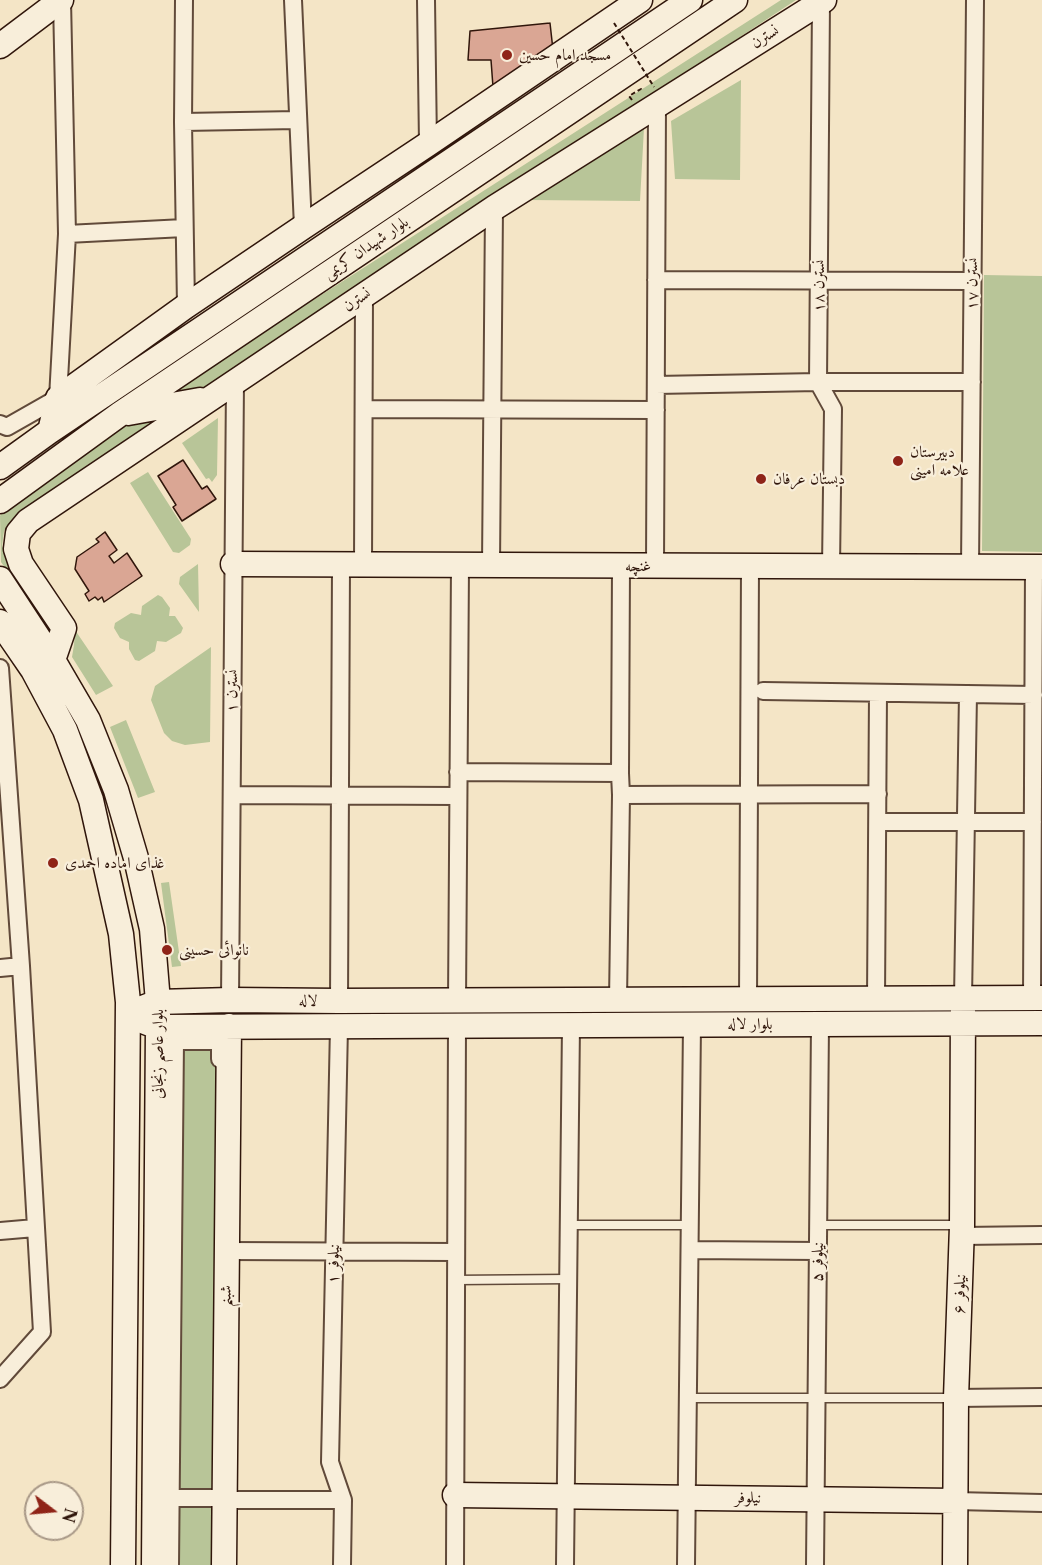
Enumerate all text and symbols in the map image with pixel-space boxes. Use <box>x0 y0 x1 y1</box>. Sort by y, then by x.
street label: نسترن <box>747 21 783 53</box>
place label: مسجد امام حسین <box>519 45 611 65</box>
marker: مسجد امام حسین <box>500 48 514 62</box>
street label: بلوار شهیدان کریمی <box>320 212 412 284</box>
street label: نسترن ۱۷ <box>962 258 982 310</box>
street label: نسترن ۱۸ <box>809 260 829 312</box>
street label: نسترن <box>339 284 375 316</box>
place label: دبیرستان علامه امینی <box>910 442 969 480</box>
marker: دبیرستان علامه امینی <box>891 454 905 468</box>
place label: دبستان عرفان <box>773 469 845 489</box>
marker: دبستان عرفان <box>754 472 768 486</box>
street label: غنچه <box>625 556 651 576</box>
street label: نسترن ۱ <box>222 670 242 712</box>
place label: غذای اماده احمدی <box>65 853 164 873</box>
marker: غذای اماده احمدی <box>46 856 60 870</box>
place label: نانوائی حسینی <box>179 940 249 960</box>
marker: نانوائی حسینی <box>160 943 174 957</box>
street label: لاله <box>298 991 318 1011</box>
street label: بلوار عاصم زنجانی <box>148 1009 168 1099</box>
street label: بلوار لاله <box>727 1014 773 1034</box>
street label: نیلوفر ۵ <box>808 1242 828 1282</box>
street label: نیلوفر ۱ <box>324 1244 344 1284</box>
street label: نیلوفر ۶ <box>950 1274 970 1314</box>
street label: شبنم <box>216 1285 236 1307</box>
north arrow <box>24 1481 84 1541</box>
street label: نیلوفر <box>735 1488 761 1508</box>
text: N <box>58 1506 81 1525</box>

